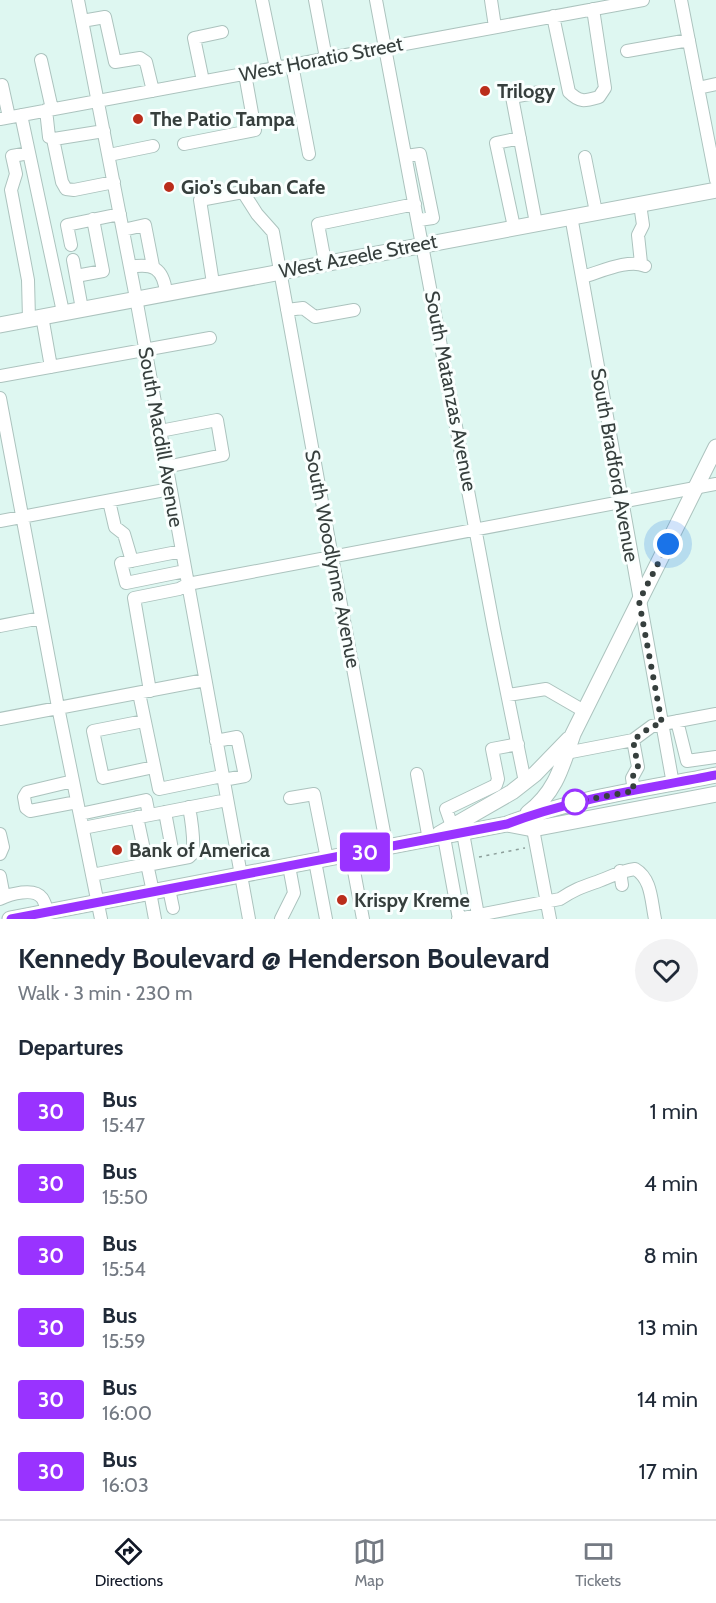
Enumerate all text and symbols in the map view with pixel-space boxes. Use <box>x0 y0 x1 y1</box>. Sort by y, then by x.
street label: West Horatio Street <box>237 31 405 87</box>
place label: Trilogy <box>497 79 555 103</box>
marker: Trilogy <box>478 84 492 98</box>
place label: The Patio Tampa <box>150 107 295 131</box>
marker: The Patio Tampa <box>131 112 145 126</box>
place label: Gio's Cuban Cafe <box>181 175 325 199</box>
marker: Gio's Cuban Cafe <box>162 180 176 194</box>
street label: West Azeele Street <box>277 229 439 283</box>
street label: South Matanzas Avenue <box>420 289 482 493</box>
street label: South Macdill Avenue <box>133 345 189 529</box>
street label: South Bradford Avenue <box>586 366 644 564</box>
street label: South Woodlynne Avenue <box>300 448 366 670</box>
your location <box>653 529 683 559</box>
unlabelled marker <box>562 789 588 815</box>
line badge: 30 <box>338 832 392 872</box>
place label: Bank of America <box>129 838 270 862</box>
text: 30 <box>352 840 378 865</box>
marker: Bank of America <box>110 843 124 857</box>
place label: Krispy Kreme <box>354 888 470 912</box>
marker: Krispy Kreme <box>335 893 349 907</box>
button: heart <box>635 939 698 1002</box>
text: Kennedy Boulevard @ Henderson Boulevard <box>18 941 550 975</box>
text: Walk · 3 min · 230 m <box>18 981 193 1005</box>
text: Departures <box>18 1034 123 1061</box>
text: Bus <box>102 1086 137 1113</box>
text: 1 min <box>650 1098 698 1125</box>
text: 30 <box>38 1099 64 1124</box>
text: 15:47 <box>102 1113 145 1137</box>
text: Bus <box>102 1158 137 1185</box>
text: 4 min <box>644 1170 698 1197</box>
text: 30 <box>38 1171 64 1196</box>
text: 15:50 <box>102 1185 148 1209</box>
text: Bus <box>102 1230 137 1257</box>
text: 8 min <box>643 1242 698 1269</box>
text: 30 <box>38 1243 64 1268</box>
text: 15:54 <box>102 1257 146 1281</box>
text: Bus <box>102 1302 137 1329</box>
text: 13 min <box>638 1314 698 1341</box>
text: 30 <box>38 1315 64 1340</box>
text: 15:59 <box>102 1329 146 1353</box>
text: Bus <box>102 1374 137 1401</box>
text: 14 min <box>637 1386 698 1413</box>
text: 30 <box>38 1387 64 1412</box>
text: 16:00 <box>102 1401 152 1425</box>
text: Bus <box>102 1446 137 1473</box>
text: 17 min <box>639 1458 698 1485</box>
text: 30 <box>38 1459 64 1484</box>
text: 16:03 <box>102 1473 149 1497</box>
tab: Directions <box>95 1535 163 1590</box>
tab: Map <box>353 1535 386 1590</box>
tab: Tickets <box>575 1535 621 1590</box>

